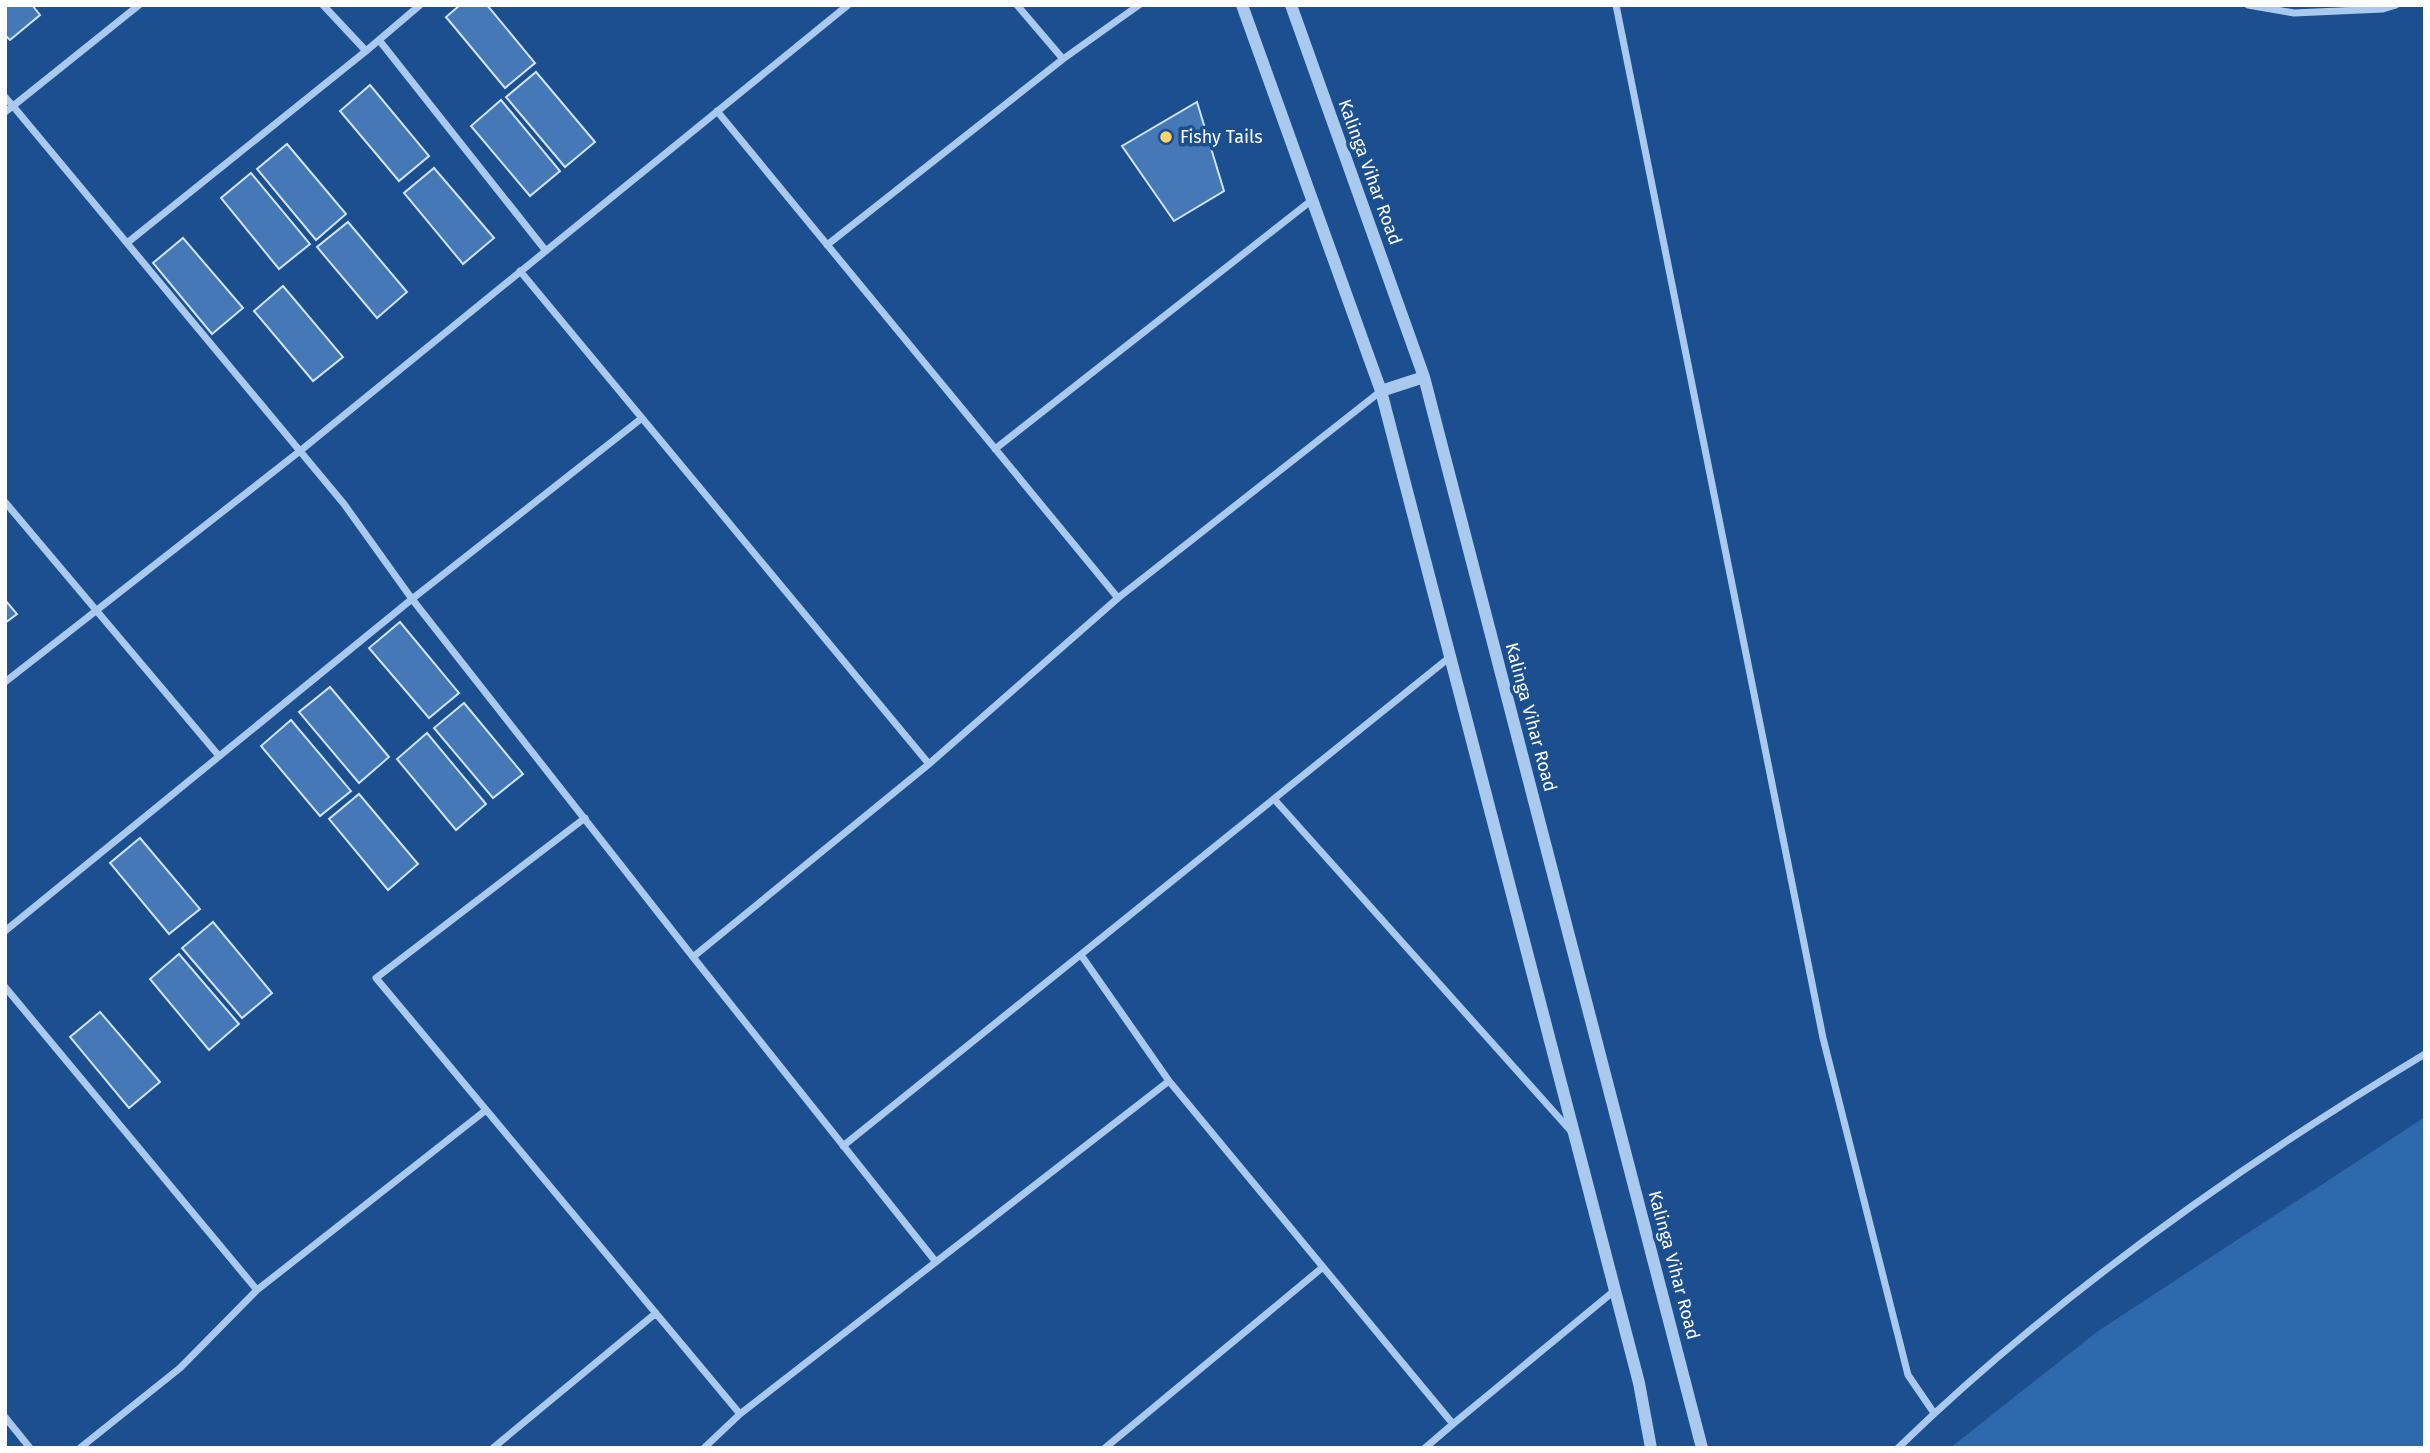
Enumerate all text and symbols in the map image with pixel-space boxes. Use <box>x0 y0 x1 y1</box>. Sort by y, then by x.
street label: Kalinga Vihar Road <box>1333 96 1407 248</box>
place label: Fishy Tails <box>1180 126 1263 148</box>
marker: Fishy Tails <box>1158 129 1174 145</box>
street label: Kalinga Vihar Road <box>1501 640 1561 794</box>
street label: Kalinga Vihar Road <box>1644 1188 1704 1342</box>

